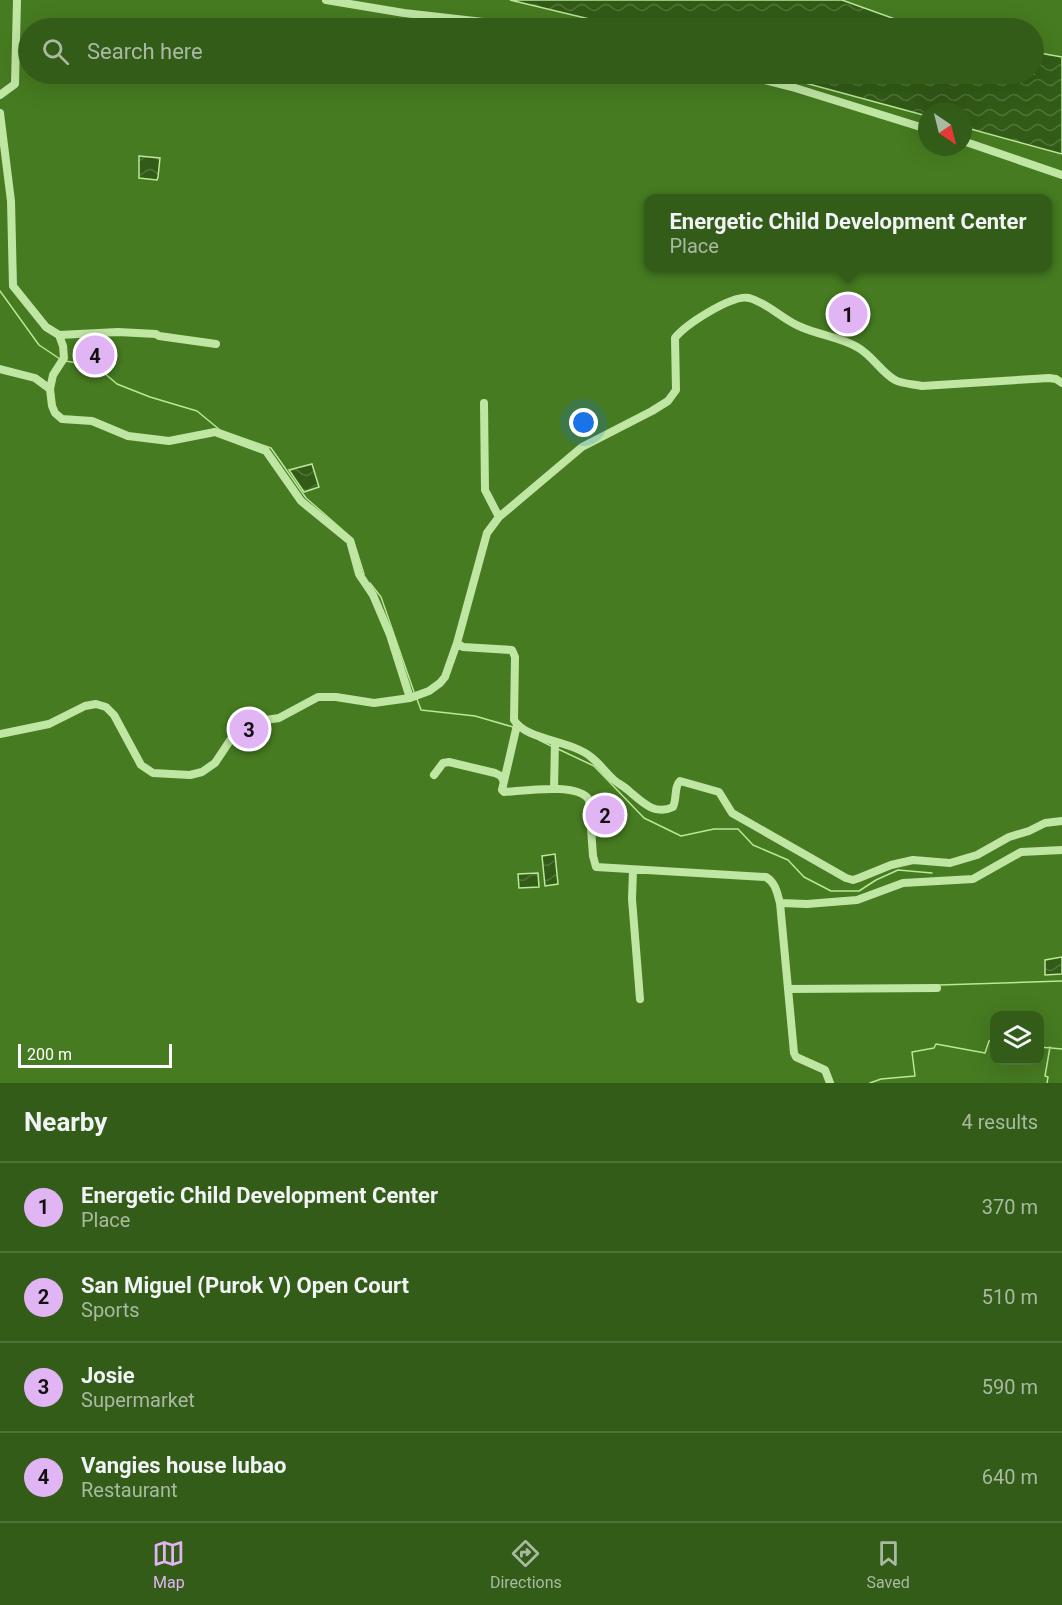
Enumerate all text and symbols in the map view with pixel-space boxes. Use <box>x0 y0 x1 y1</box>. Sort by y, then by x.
search box <box>18 18 1044 84</box>
icon: search <box>39 35 72 68</box>
text: Search here <box>87 39 203 64</box>
north arrow <box>918 102 972 156</box>
popup <box>644 194 1052 272</box>
text: Energetic Child Development Center <box>669 209 1027 234</box>
text: Place <box>669 234 719 258</box>
pin: 1 <box>828 292 868 336</box>
pin: 4 <box>76 332 115 378</box>
your location <box>569 408 598 437</box>
pin: 3 <box>230 706 268 752</box>
pin: 2 <box>586 792 624 838</box>
map controls <box>990 1011 1044 1065</box>
button: layers <box>990 1011 1044 1065</box>
scale bar <box>18 1041 172 1068</box>
text: 200 m <box>27 1045 72 1064</box>
text: Nearby <box>24 1107 107 1137</box>
text: 4 results <box>962 1110 1038 1134</box>
text: Energetic Child Development Center <box>81 1183 438 1208</box>
text: 1 <box>38 1195 49 1219</box>
text: 370 m <box>982 1195 1038 1219</box>
text: Place <box>81 1208 130 1232</box>
text: San Miguel (Purok V) Open Court <box>81 1273 409 1298</box>
text: 2 <box>38 1285 49 1309</box>
text: 510 m <box>982 1285 1038 1309</box>
text: Sports <box>81 1298 140 1322</box>
text: Josie <box>81 1363 135 1388</box>
text: 3 <box>38 1375 49 1399</box>
text: 590 m <box>982 1375 1038 1399</box>
text: Supermarket <box>81 1388 195 1412</box>
text: Vangies house lubao <box>81 1453 286 1478</box>
text: 4 <box>38 1465 49 1489</box>
text: 640 m <box>982 1465 1038 1489</box>
text: Restaurant <box>81 1478 178 1502</box>
tab: Map <box>152 1537 185 1592</box>
tab: Directions <box>490 1537 562 1592</box>
tab: Saved <box>866 1537 910 1592</box>

